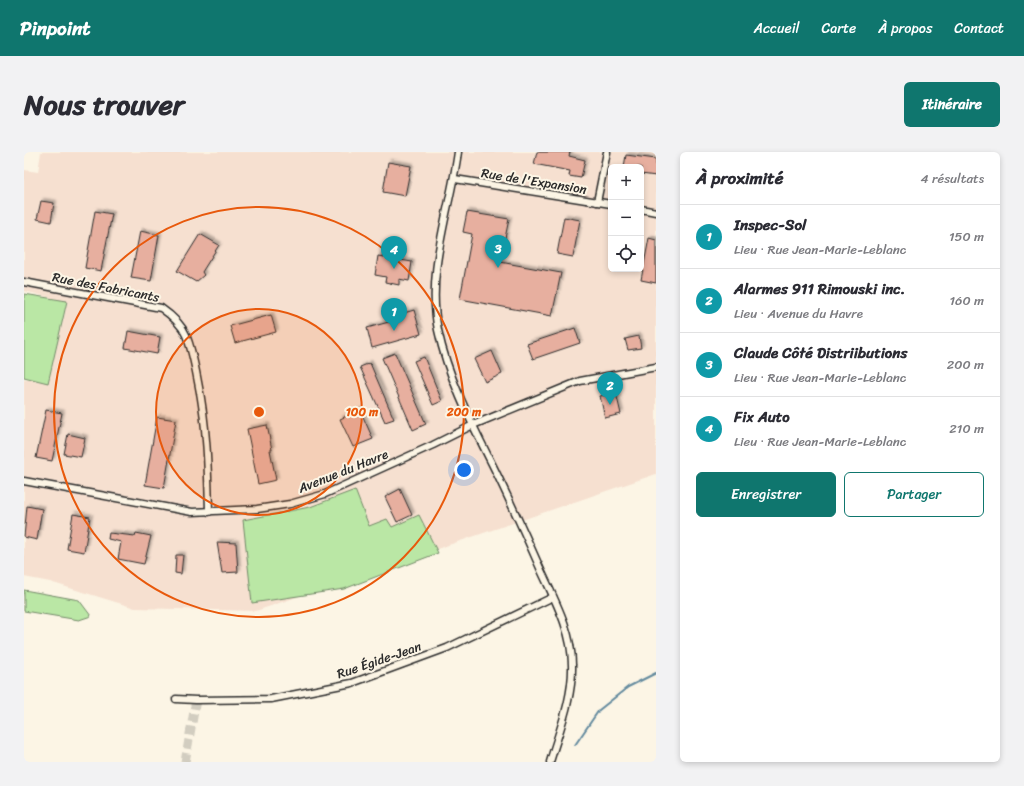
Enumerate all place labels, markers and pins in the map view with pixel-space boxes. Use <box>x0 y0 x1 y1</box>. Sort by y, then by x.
pin: 3 <box>485 235 511 268</box>
pin: 4 <box>381 236 407 269</box>
pin: 1 <box>381 298 407 331</box>
pin: 2 <box>597 372 623 405</box>
centre of rings <box>252 405 266 419</box>

